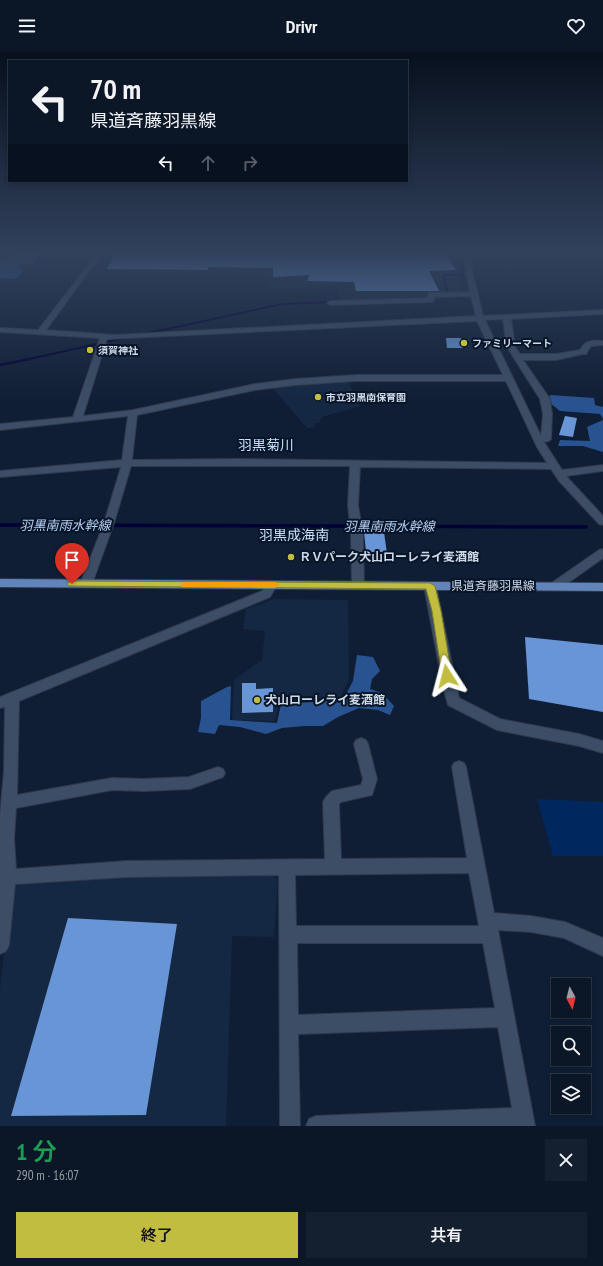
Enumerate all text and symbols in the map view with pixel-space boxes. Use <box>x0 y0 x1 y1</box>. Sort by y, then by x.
icon: menu <box>16 15 38 37</box>
text: Drivr <box>286 15 317 38</box>
icon: heart <box>565 15 587 37</box>
text: 70 m <box>90 70 141 107</box>
icon: left <box>24 76 76 128</box>
text: 県道斉藤羽黒線 <box>90 109 216 132</box>
icon: left <box>155 152 177 174</box>
icon: ahead <box>197 152 219 174</box>
icon: right <box>239 152 261 174</box>
place label: ファミリーマート <box>472 337 552 350</box>
marker: ファミリーマート <box>459 338 469 348</box>
place label: 須賀神社 <box>98 344 139 357</box>
marker: 須賀神社 <box>85 345 95 355</box>
place label: 市立羽黒南保育園 <box>326 391 406 404</box>
marker: 市立羽黒南保育園 <box>313 392 323 402</box>
district label: 羽黒菊川 <box>238 436 294 454</box>
water label: 羽黒南雨水幹線 <box>19 517 112 534</box>
water label: 羽黒南雨水幹線 <box>343 518 436 535</box>
district label: 羽黒成海南 <box>259 526 329 544</box>
pin <box>55 543 89 584</box>
icon: arrive <box>61 549 83 571</box>
place label: ＲＶパーク犬山ローレライ麦酒館 <box>299 549 479 564</box>
marker: ＲＶパーク犬山ローレライ麦酒館 <box>286 552 296 562</box>
street label: 県道斉藤羽黒線 <box>451 578 535 593</box>
position arrow <box>426 655 468 697</box>
place label: 犬山ローレライ麦酒館 <box>265 692 385 707</box>
marker: 犬山ローレライ麦酒館 <box>252 695 262 705</box>
north arrow <box>551 978 591 1018</box>
map controls <box>551 978 591 1114</box>
button: search <box>551 1026 591 1066</box>
button: layers <box>551 1074 591 1114</box>
text: 1 分 <box>16 1136 56 1167</box>
button: close <box>545 1139 587 1181</box>
text: 290 m · 16:07 <box>16 1167 79 1184</box>
button: 終了 <box>16 1212 298 1258</box>
button: 共有 <box>306 1212 587 1258</box>

